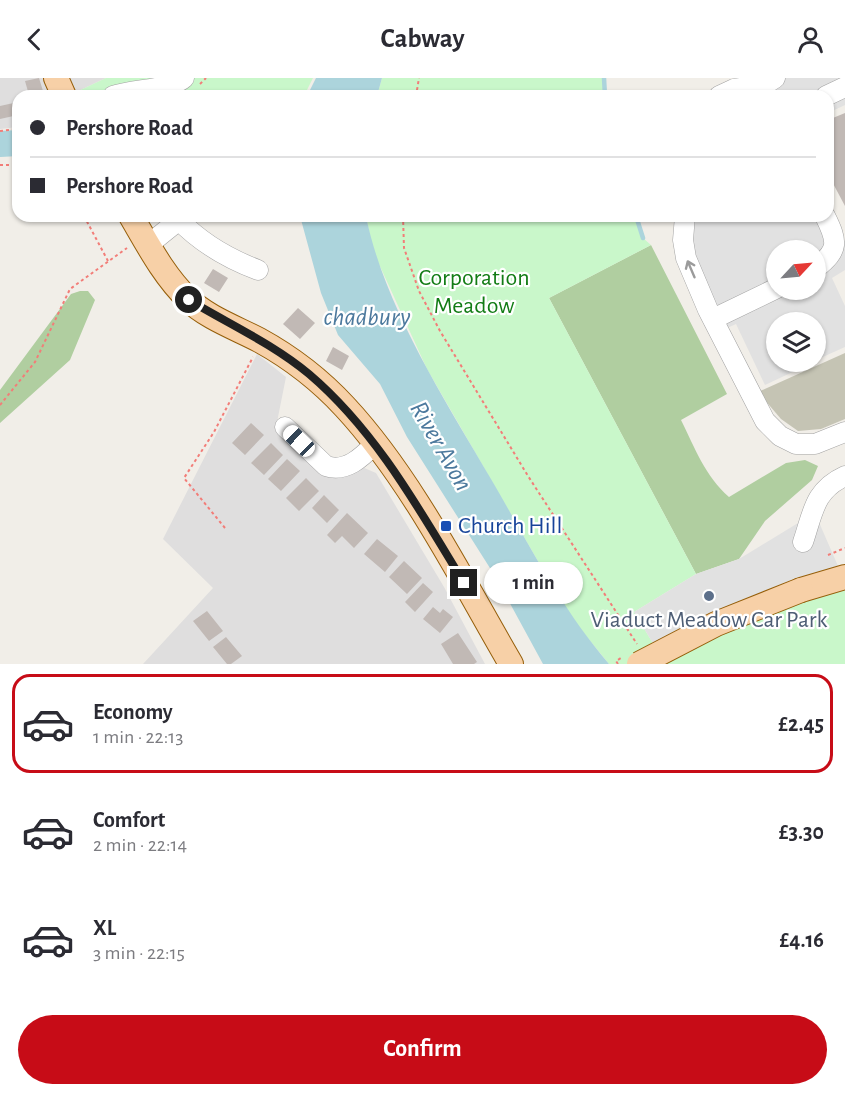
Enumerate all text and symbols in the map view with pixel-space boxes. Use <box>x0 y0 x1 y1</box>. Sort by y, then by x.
icon: back <box>18 23 51 56</box>
icon: person <box>794 23 827 56</box>
text: Cabway <box>380 25 465 52</box>
text: Pershore Road <box>66 117 193 139</box>
text: Pershore Road <box>66 175 193 197</box>
north arrow <box>766 240 826 300</box>
map controls <box>766 240 826 372</box>
one-way arrow <box>685 260 696 279</box>
park label: Corporation Meadow <box>418 266 530 318</box>
route start <box>175 286 202 313</box>
water label: chadbury <box>324 304 411 330</box>
button: layers <box>766 312 826 372</box>
water label: River Avon <box>405 397 477 495</box>
car <box>280 422 318 460</box>
place label: Church Hill <box>458 514 562 538</box>
marker: Church Hill <box>439 519 453 533</box>
callout: 1 min <box>485 562 584 604</box>
route end <box>450 569 477 596</box>
text: 1 min <box>512 573 555 593</box>
marker: Viaduct Meadow Car Park <box>702 589 716 603</box>
place label: Viaduct Meadow Car Park <box>591 608 828 632</box>
icon: car <box>21 697 75 751</box>
text: Economy <box>93 701 173 723</box>
text: £2.45 <box>778 713 824 735</box>
text: 1 min · 22:13 <box>93 727 183 747</box>
icon: car <box>21 805 75 859</box>
text: Comfort <box>93 809 165 831</box>
text: £3.30 <box>779 821 824 843</box>
text: 2 min · 22:14 <box>93 835 187 855</box>
icon: car <box>21 913 75 967</box>
text: XL <box>93 917 116 939</box>
text: £4.16 <box>780 929 824 951</box>
text: 3 min · 22:15 <box>93 943 185 963</box>
button: Confirm <box>18 1015 827 1084</box>

